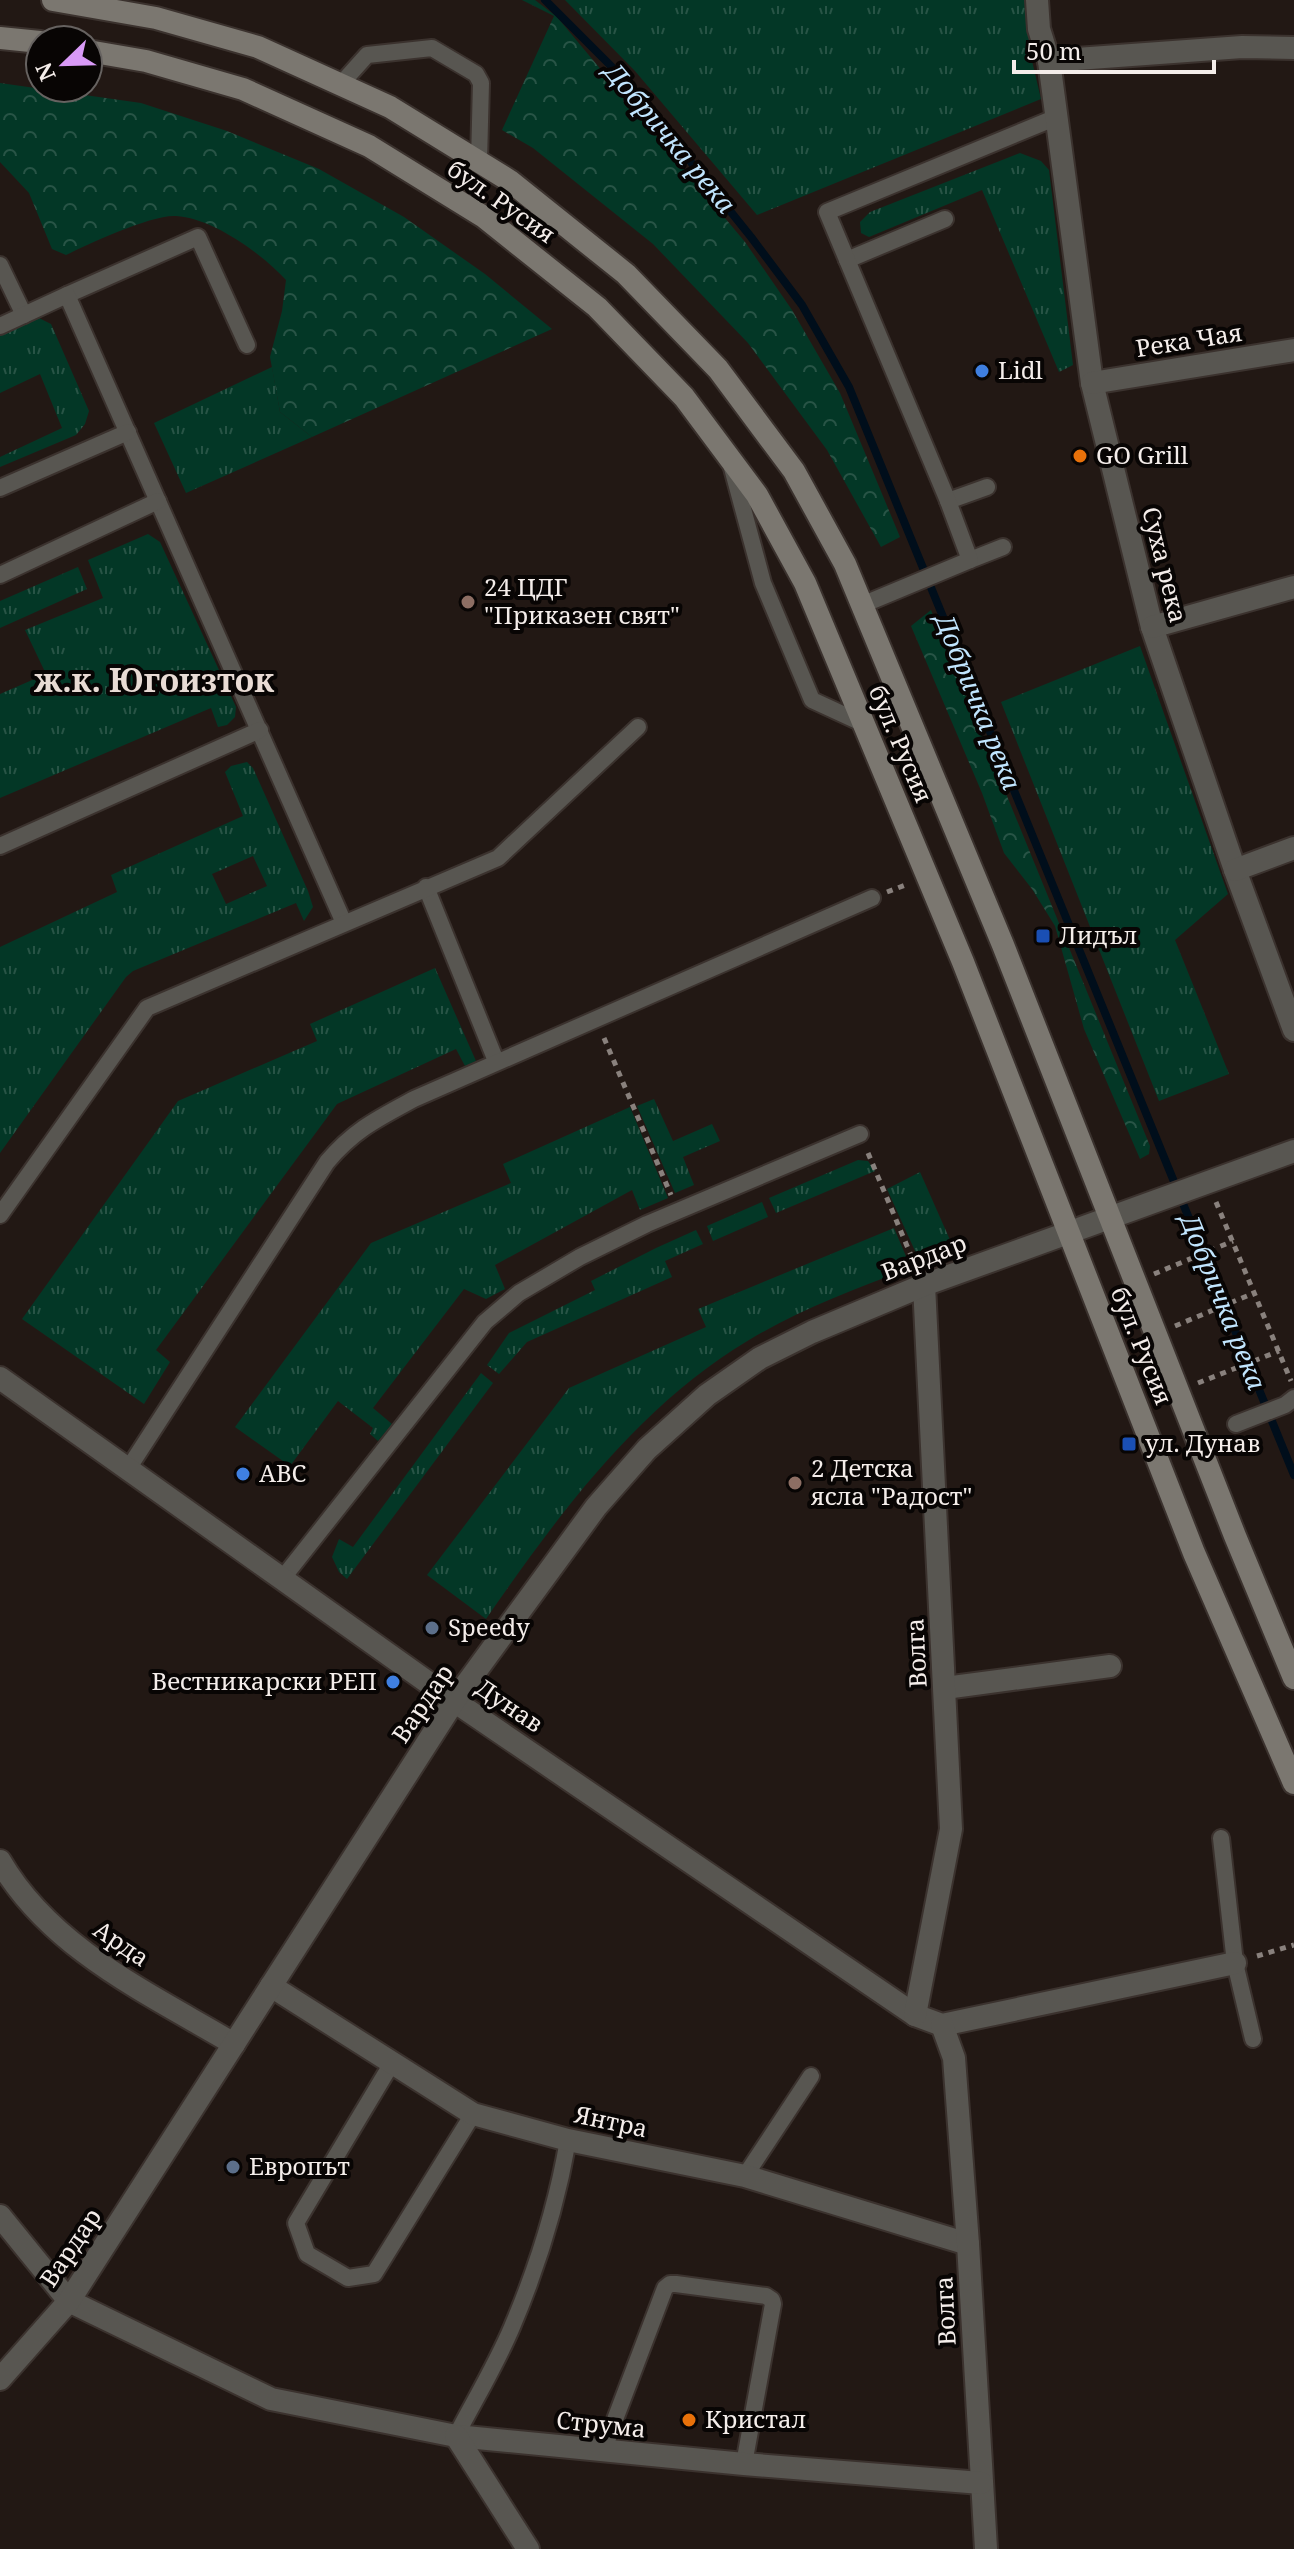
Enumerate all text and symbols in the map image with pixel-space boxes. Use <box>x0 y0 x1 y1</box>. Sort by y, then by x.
north arrow <box>24 24 104 104</box>
scale bar <box>1014 24 1214 74</box>
text: 50 m <box>1026 34 1082 67</box>
water label: Добричка река <box>595 52 745 221</box>
text: N <box>27 58 62 86</box>
street label: бул. Русия <box>441 152 562 250</box>
street label: Река Чая <box>1133 315 1244 364</box>
place label: Lidl <box>998 353 1043 386</box>
marker: Lidl <box>973 362 991 380</box>
place label: GO Grill <box>1096 438 1189 471</box>
marker: GO Grill <box>1071 447 1089 465</box>
street label: Суха река <box>1135 503 1196 626</box>
place label: 24 ЦДГ "Приказен свят" <box>484 570 680 631</box>
marker: 24 ЦДГ "Приказен свят" <box>459 593 477 611</box>
water label: Добричка река <box>926 606 1031 795</box>
district label: ж.к. Югоизток <box>34 658 274 701</box>
street label: бул. Русия <box>862 680 941 807</box>
place label: Лидъл <box>1059 918 1137 951</box>
marker: Лидъл <box>1034 927 1052 945</box>
water label: Добричка река <box>1171 1206 1276 1395</box>
street label: Вардар <box>876 1225 971 1288</box>
street label: бул. Русия <box>1104 1281 1181 1409</box>
place label: ул. Дунав <box>1145 1426 1260 1459</box>
marker: ул. Дунав <box>1120 1435 1138 1453</box>
place label: 2 Детска ясла "Радост" <box>811 1451 972 1512</box>
place label: ABC <box>259 1456 306 1489</box>
marker: ABC <box>234 1465 252 1483</box>
marker: 2 Детска ясла "Радост" <box>786 1474 804 1492</box>
place label: Speedy <box>448 1610 530 1643</box>
street label: Волга <box>897 1618 934 1689</box>
marker: Speedy <box>423 1619 441 1637</box>
street label: Вардар <box>383 1657 460 1749</box>
place label: Вестникарски РЕП <box>151 1664 377 1697</box>
street label: Дунав <box>470 1670 550 1739</box>
marker: Вестникарски РЕП <box>384 1673 402 1691</box>
street label: Арда <box>87 1912 156 1973</box>
street label: Янтра <box>571 2097 651 2144</box>
place label: Европът <box>249 2149 350 2182</box>
marker: Европът <box>224 2158 242 2176</box>
street label: Вардар <box>31 2201 108 2293</box>
street label: Волга <box>926 2276 963 2347</box>
street label: Струма <box>555 2402 648 2445</box>
place label: Кристал <box>705 2402 806 2435</box>
marker: Кристал <box>680 2411 698 2429</box>

